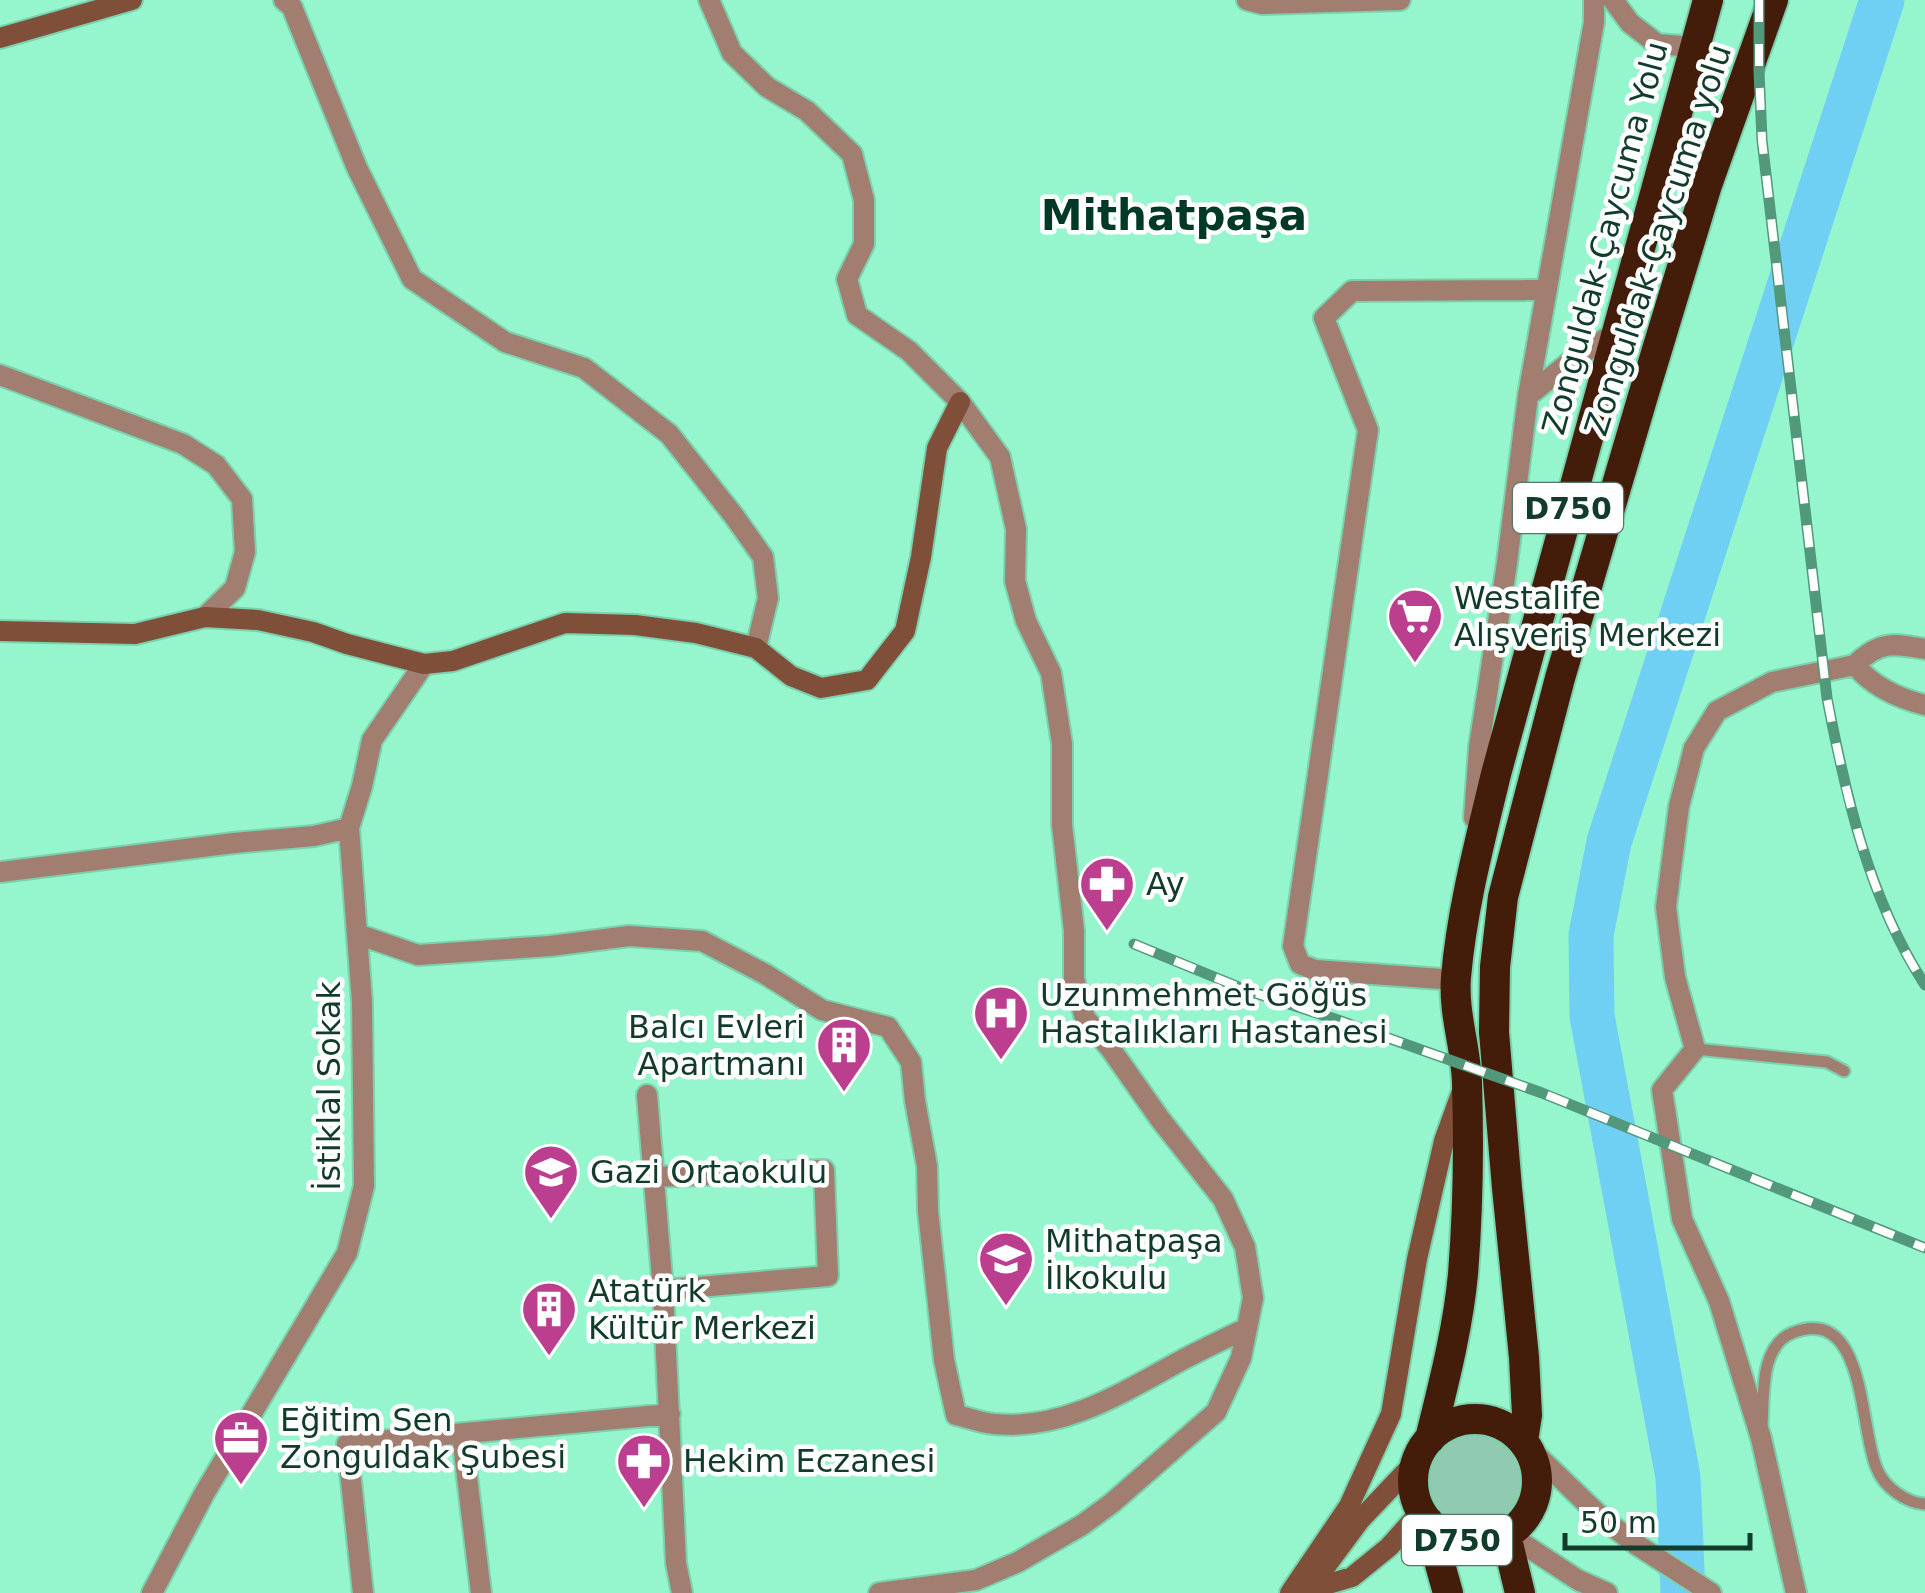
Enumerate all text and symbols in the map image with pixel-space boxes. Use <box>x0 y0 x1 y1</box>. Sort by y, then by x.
street label: Zonguldak-Çaycuma Yolu <box>1534 37 1676 439</box>
street label: Zonguldak-Çaycuma yolu <box>1577 40 1739 440</box>
district label: Mithatpaşa <box>1041 191 1307 240</box>
road number: D750 <box>1513 483 1623 533</box>
place label: Westalife Alışveriş Merkezi <box>1454 579 1721 654</box>
supermarket icon: Westalife Alışveriş Merkezi <box>1385 586 1445 665</box>
pharmacy icon: Ay <box>1077 854 1137 933</box>
place label: Ay <box>1146 865 1185 903</box>
place label: Uzunmehmet Göğüs Hastalıkları Hastanesi <box>1040 976 1388 1051</box>
street label: İstiklal Sokak <box>310 981 348 1191</box>
hospital icon: Uzunmehmet Göğüs Hastalıkları Hastanesi <box>971 983 1031 1062</box>
place label: Balcı Evleri Apartmanı <box>628 1008 805 1083</box>
building icon: Balcı Evleri Apartmanı <box>814 1015 874 1094</box>
school or university icon: Gazi Ortaokulu <box>521 1142 581 1221</box>
place label: Gazi Ortaokulu <box>590 1153 827 1191</box>
place label: Mithatpaşa İlkokulu <box>1045 1222 1223 1297</box>
school or university icon: Mithatpaşa İlkokulu <box>976 1229 1036 1308</box>
place label: Atatürk Kültür Merkezi <box>588 1272 816 1347</box>
building icon: Atatürk Kültür Merkezi <box>519 1279 579 1358</box>
place label: Eğitim Sen Zonguldak Şubesi <box>280 1401 566 1476</box>
office icon: Eğitim Sen Zonguldak Şubesi <box>211 1408 271 1487</box>
pharmacy icon: Hekim Eczanesi <box>614 1431 674 1510</box>
place label: Hekim Eczanesi <box>683 1442 935 1480</box>
scale bar <box>1565 1488 1750 1550</box>
text: 50 m <box>1580 1505 1657 1540</box>
road number: D750 <box>1402 1515 1512 1565</box>

